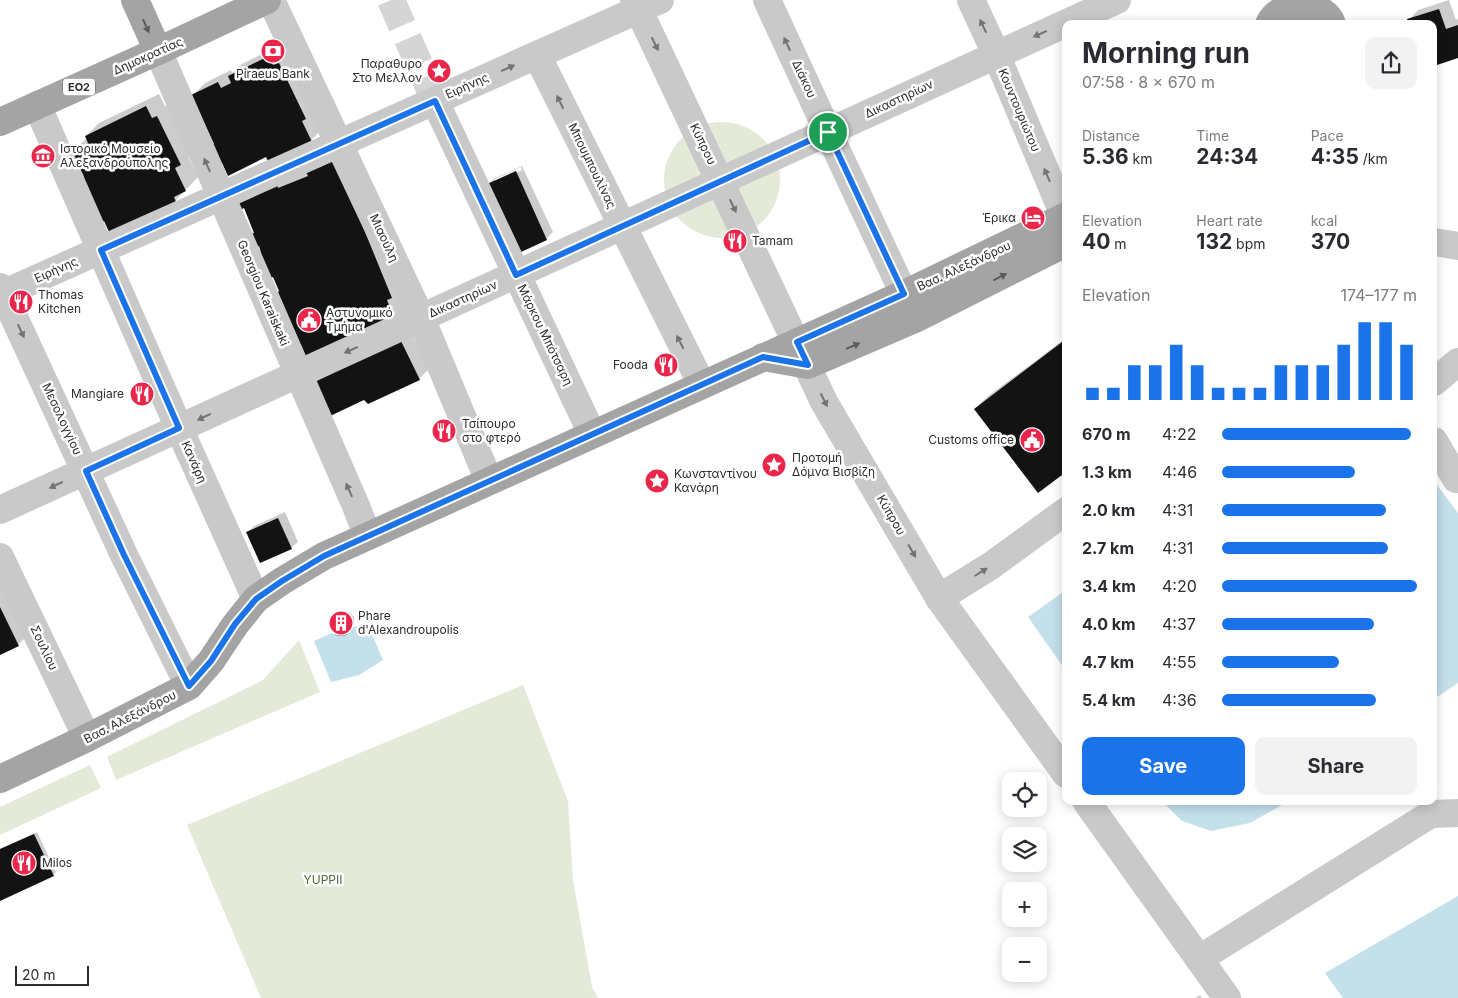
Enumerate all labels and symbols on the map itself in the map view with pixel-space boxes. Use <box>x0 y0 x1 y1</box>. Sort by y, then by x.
one-way arrow <box>143 19 151 33</box>
one-way arrow <box>978 19 986 33</box>
one-way arrow <box>1033 31 1047 39</box>
street label: Δημοκρατίας <box>111 33 185 78</box>
one-way arrow <box>652 37 660 51</box>
one-way arrow <box>783 37 791 51</box>
bank icon: Piraeus Bank <box>260 38 286 64</box>
place label: Παραθυρο Στο Μελλον <box>352 56 422 85</box>
street label: Διάκου <box>789 57 820 100</box>
place icon: Παραθυρο Στο Μελλον <box>426 58 452 84</box>
one-way arrow <box>501 64 515 72</box>
place label: Piraeus Bank <box>236 66 310 81</box>
street label: Κουντουριώτου <box>995 66 1044 154</box>
street label: Ειρήνης <box>443 69 491 102</box>
street label: Δικαστηρίων <box>862 76 935 121</box>
road number: ΕΟ2 <box>63 78 95 95</box>
one-way arrow <box>556 95 564 109</box>
pin <box>807 111 849 153</box>
street label: Μπουμπουλίνας <box>565 121 620 211</box>
street label: Κύπρου <box>687 121 720 167</box>
place label: Ιστορικό Μουσείο Αλεξανδρούπολης <box>60 141 169 170</box>
museum icon: Ιστορικό Μουσείο Αλεξανδρούπολης <box>30 143 56 169</box>
one-way arrow <box>203 158 211 172</box>
one-way arrow <box>1042 168 1050 182</box>
one-way arrow <box>729 199 737 214</box>
hotel icon: Έρικα <box>1020 205 1046 231</box>
place label: Έρικα <box>982 210 1016 225</box>
street label: Μιαούλη <box>367 211 402 264</box>
restaurant icon: Tamam <box>722 228 748 254</box>
place label: Tamam <box>752 233 793 248</box>
street label: Βασ. Αλεξάνδρου <box>915 237 1013 294</box>
street label: Georgiou Karaiskaki <box>234 238 293 348</box>
street label: Ειρήνης <box>32 253 80 286</box>
one-way arrow <box>993 273 1007 281</box>
street label: Δικαστηρίων <box>426 277 499 320</box>
street label: Μάρκου Μπότσαρη <box>514 282 576 388</box>
place label: Thomas Kitchen <box>38 287 84 316</box>
restaurant icon: Thomas Kitchen <box>8 289 34 315</box>
place label: Αστυνομικό Τμήμα <box>326 305 393 334</box>
public building icon: Αστυνομικό Τμήμα <box>296 307 322 333</box>
one-way arrow <box>17 324 25 338</box>
one-way arrow <box>676 334 684 349</box>
one-way arrow <box>846 342 860 350</box>
one-way arrow <box>344 346 358 354</box>
restaurant icon: Fooda <box>653 352 679 378</box>
place label: Fooda <box>613 357 648 372</box>
street label: Μεσολογγίου <box>39 380 86 457</box>
restaurant icon: Mangiare <box>129 381 155 407</box>
place label: Mangiare <box>71 386 124 401</box>
one-way arrow <box>820 393 828 407</box>
one-way arrow <box>197 413 211 421</box>
place label: Τσίπουρο στο φτερό <box>462 416 521 445</box>
restaurant icon: Τσίπουρο στο φτερό <box>431 418 457 444</box>
public building icon: Customs office <box>1019 427 1045 453</box>
place label: Customs office <box>928 432 1014 447</box>
street label: Κανάρη <box>178 438 210 485</box>
place label: Προτομή Δόμνα Βισβίζη <box>792 450 875 479</box>
place icon: Προτομή Δόμνα Βισβίζη <box>761 452 787 478</box>
place label: Κωνσταντίνου Κανάρη <box>674 466 757 495</box>
place icon: Κωνσταντίνου Κανάρη <box>644 468 670 494</box>
one-way arrow <box>49 481 63 489</box>
one-way arrow <box>345 483 353 497</box>
street label: Κύπρου <box>874 492 909 538</box>
one-way arrow <box>908 543 916 558</box>
one-way arrow <box>974 567 987 576</box>
place label: Phare d'Alexandroupolis <box>358 608 459 637</box>
building icon: Phare d'Alexandroupolis <box>328 610 354 636</box>
street label: Σουλίου <box>28 623 61 673</box>
street label: Βασ. Αλεξάνδρου <box>81 687 178 746</box>
restaurant icon: Milos <box>11 850 37 876</box>
place label: Milos <box>42 855 72 870</box>
park label: YUPPII <box>304 872 342 887</box>
scale bar <box>15 963 89 986</box>

